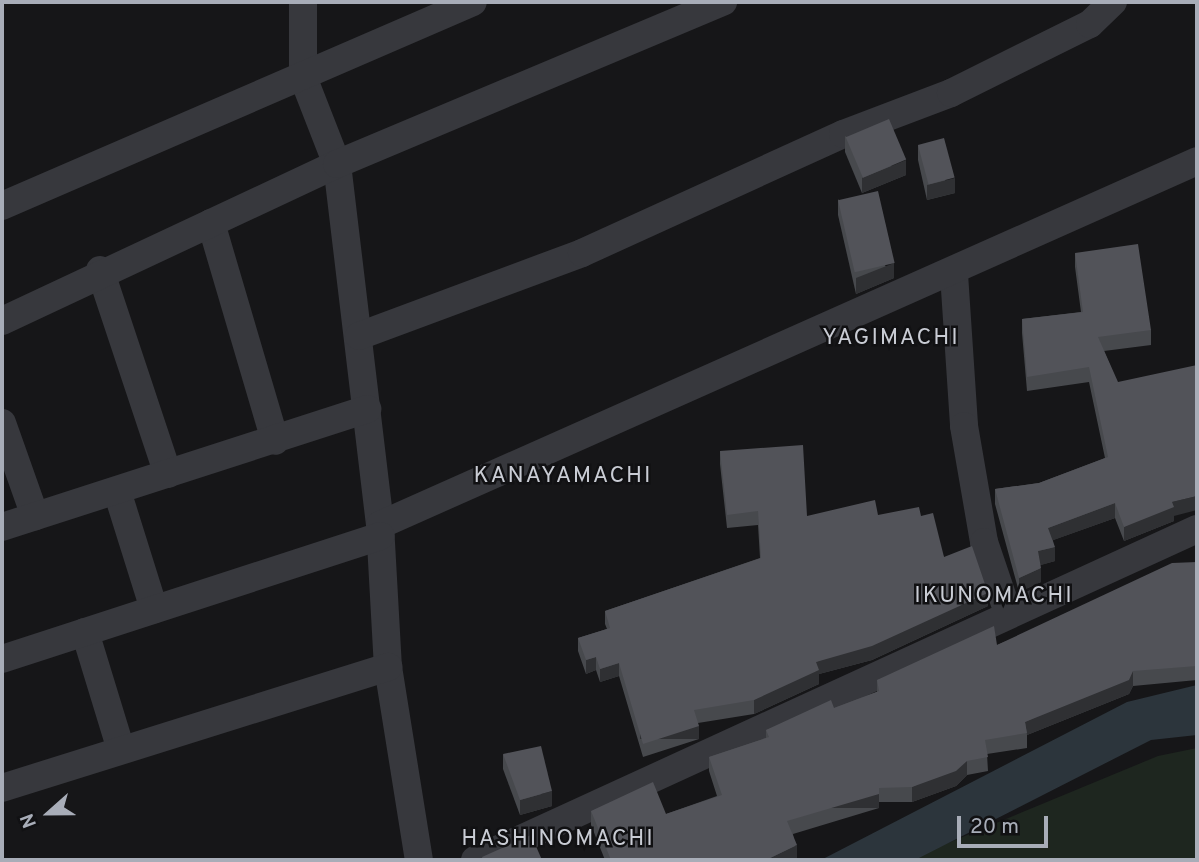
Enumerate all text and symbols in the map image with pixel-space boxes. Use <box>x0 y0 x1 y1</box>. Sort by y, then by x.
district label: YAGIMACHI <box>823 325 959 353</box>
district label: KANAYAMACHI <box>475 463 651 491</box>
district label: IKUNOMACHI <box>915 583 1073 611</box>
north arrow <box>14 778 84 848</box>
scale bar <box>961 802 1052 846</box>
text: N <box>16 810 43 831</box>
text: 20 m <box>970 814 1019 841</box>
district label: HASHINOMACHI <box>463 826 653 854</box>

